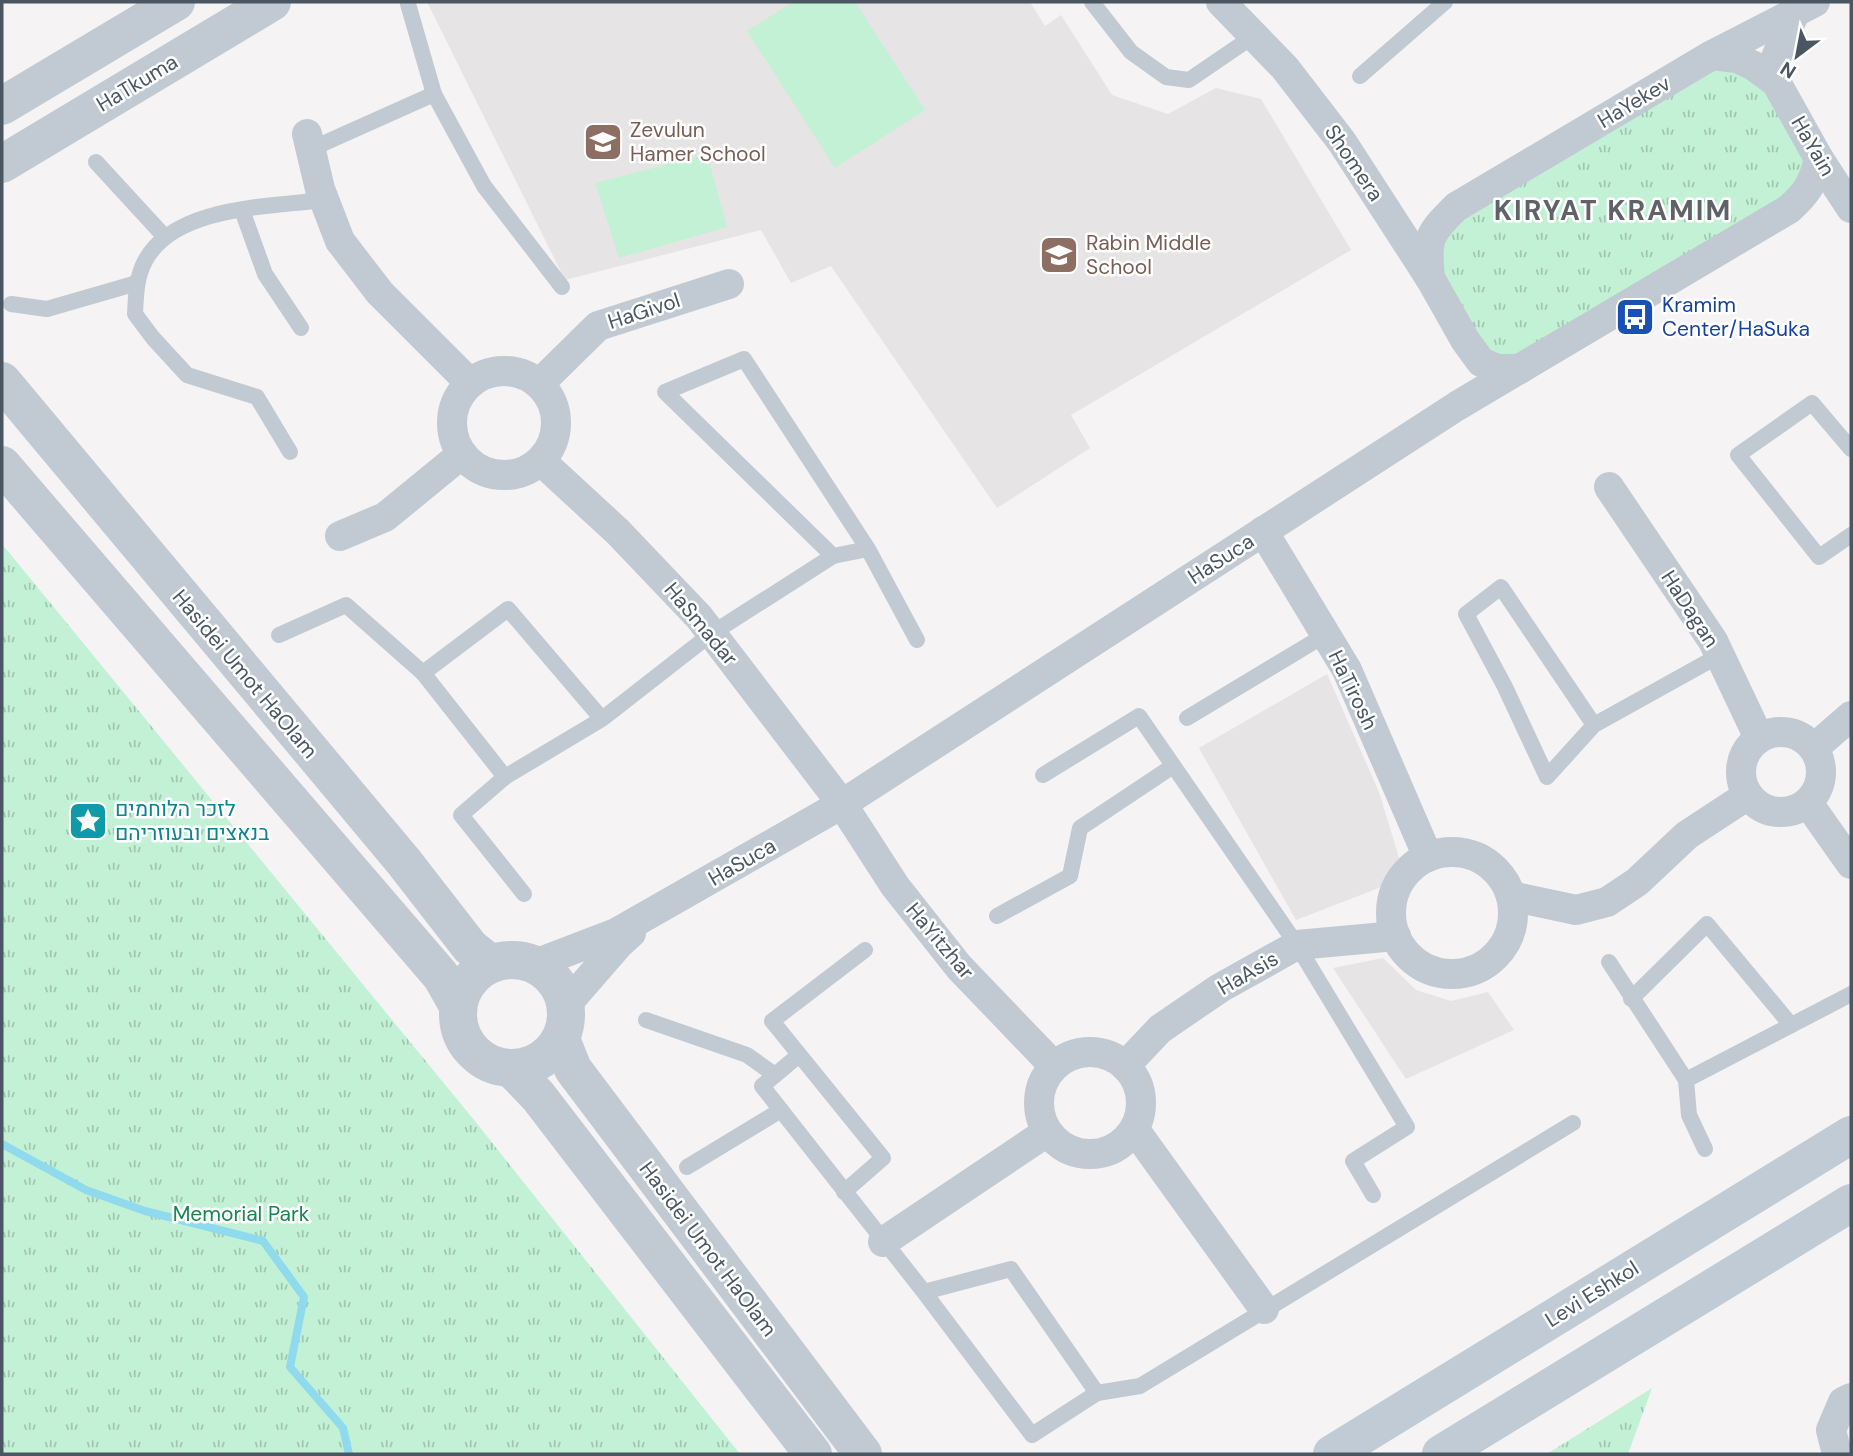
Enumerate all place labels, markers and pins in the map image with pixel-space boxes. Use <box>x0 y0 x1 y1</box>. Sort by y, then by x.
place label: Zevulun Hamer School <box>630 116 766 168</box>
school or university icon: Zevulun Hamer School <box>582 121 624 163</box>
place label: Rabin Middle School <box>1086 229 1211 281</box>
school or university icon: Rabin Middle School <box>1038 234 1080 276</box>
place label: Kramim Center/HaSuka <box>1662 291 1810 343</box>
bus stop icon: Kramim Center/HaSuka <box>1614 296 1656 338</box>
place label: לזכר הלוחמים בנאצים ובעוזריהם <box>115 795 269 847</box>
place icon: לזכר הלוחמים בנאצים ובעוזריהם <box>67 800 109 842</box>

